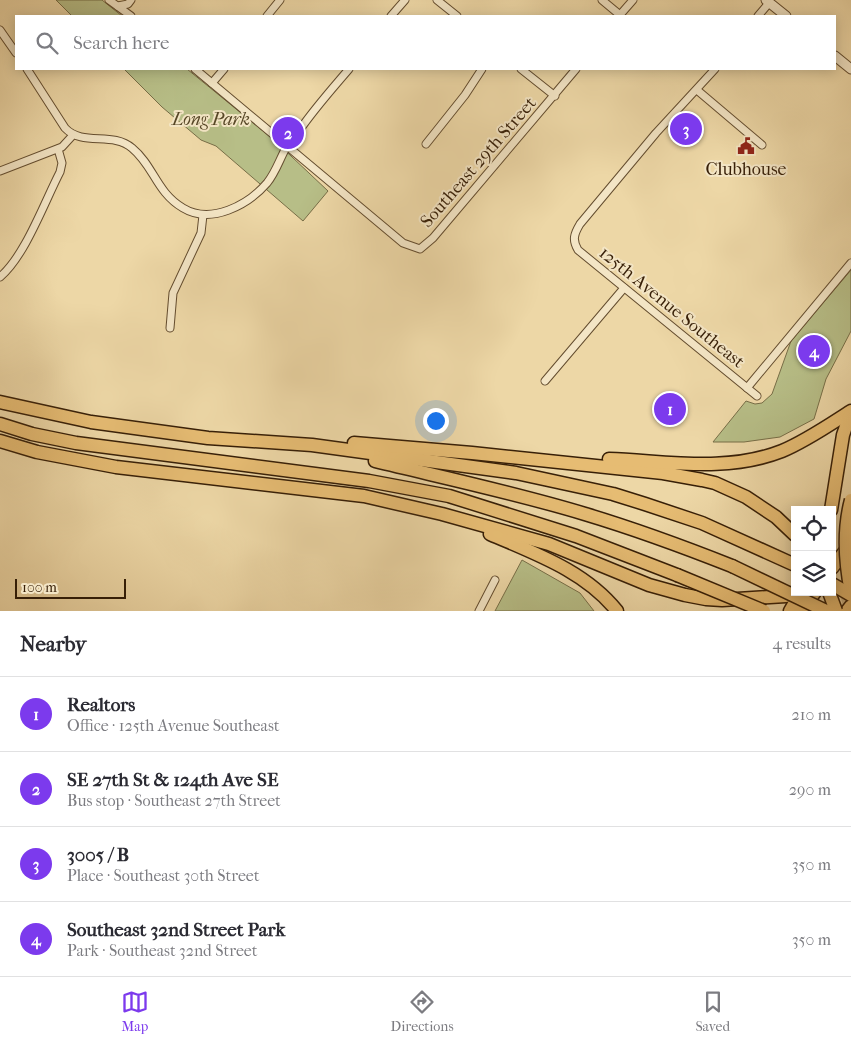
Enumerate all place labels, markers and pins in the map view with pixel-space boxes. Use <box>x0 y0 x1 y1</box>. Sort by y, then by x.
pin: 3 <box>670 110 702 148</box>
pin: 2 <box>272 114 304 152</box>
public building icon: Clubhouse <box>736 136 756 156</box>
place label: Clubhouse <box>705 159 787 180</box>
pin: 4 <box>798 332 830 370</box>
pin: 1 <box>654 390 686 428</box>

